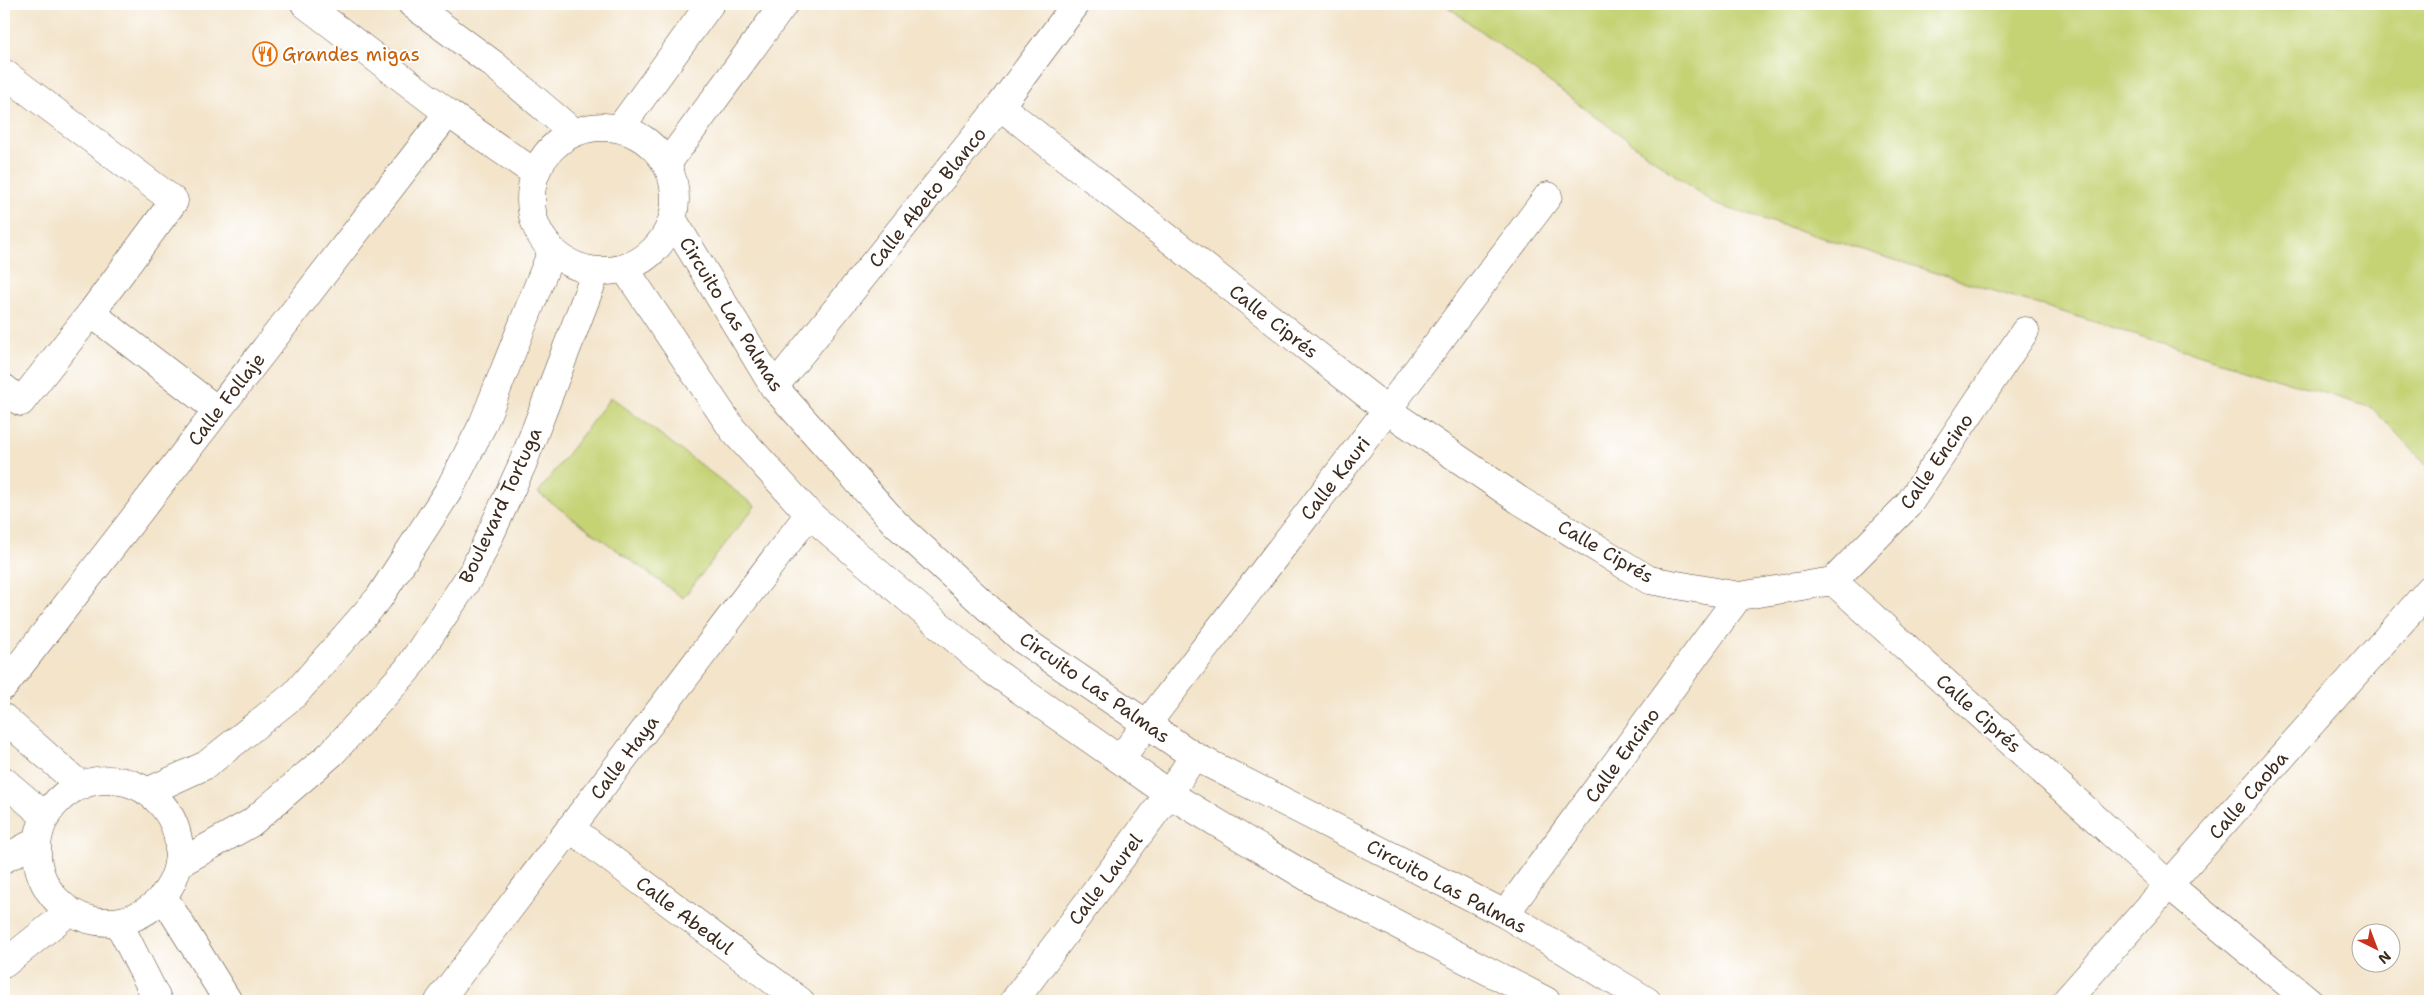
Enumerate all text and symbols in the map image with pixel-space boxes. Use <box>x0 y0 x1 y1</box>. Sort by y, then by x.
restaurant icon: Grandes migas <box>252 41 278 67</box>
place label: Grandes migas <box>282 42 420 67</box>
street label: Calle Abeto Blanco <box>863 122 992 273</box>
street label: Circuito Las Palmas <box>674 232 789 396</box>
street label: Calle Ciprés <box>1224 279 1323 364</box>
street label: Calle Follaje <box>182 348 271 451</box>
street label: Calle Encino <box>1894 408 1979 514</box>
street label: Boulevard Tortuga <box>453 423 548 587</box>
street label: Calle Kauri <box>1295 431 1376 525</box>
street label: Calle Ciprés <box>1553 514 1658 589</box>
street label: Circuito Las Palmas <box>1015 626 1175 749</box>
street label: Calle Ciprés <box>1931 668 2027 758</box>
street label: Calle Encino <box>1579 703 1665 808</box>
street label: Calle Haya <box>585 710 664 805</box>
street label: Calle Caoba <box>2203 746 2294 845</box>
street label: Calle Laurel <box>1063 828 1148 930</box>
street label: Circuito Las Palmas <box>1362 834 1531 939</box>
street label: Calle Abedul <box>631 871 739 960</box>
north arrow <box>2352 922 2402 972</box>
text: N <box>2375 947 2395 968</box>

